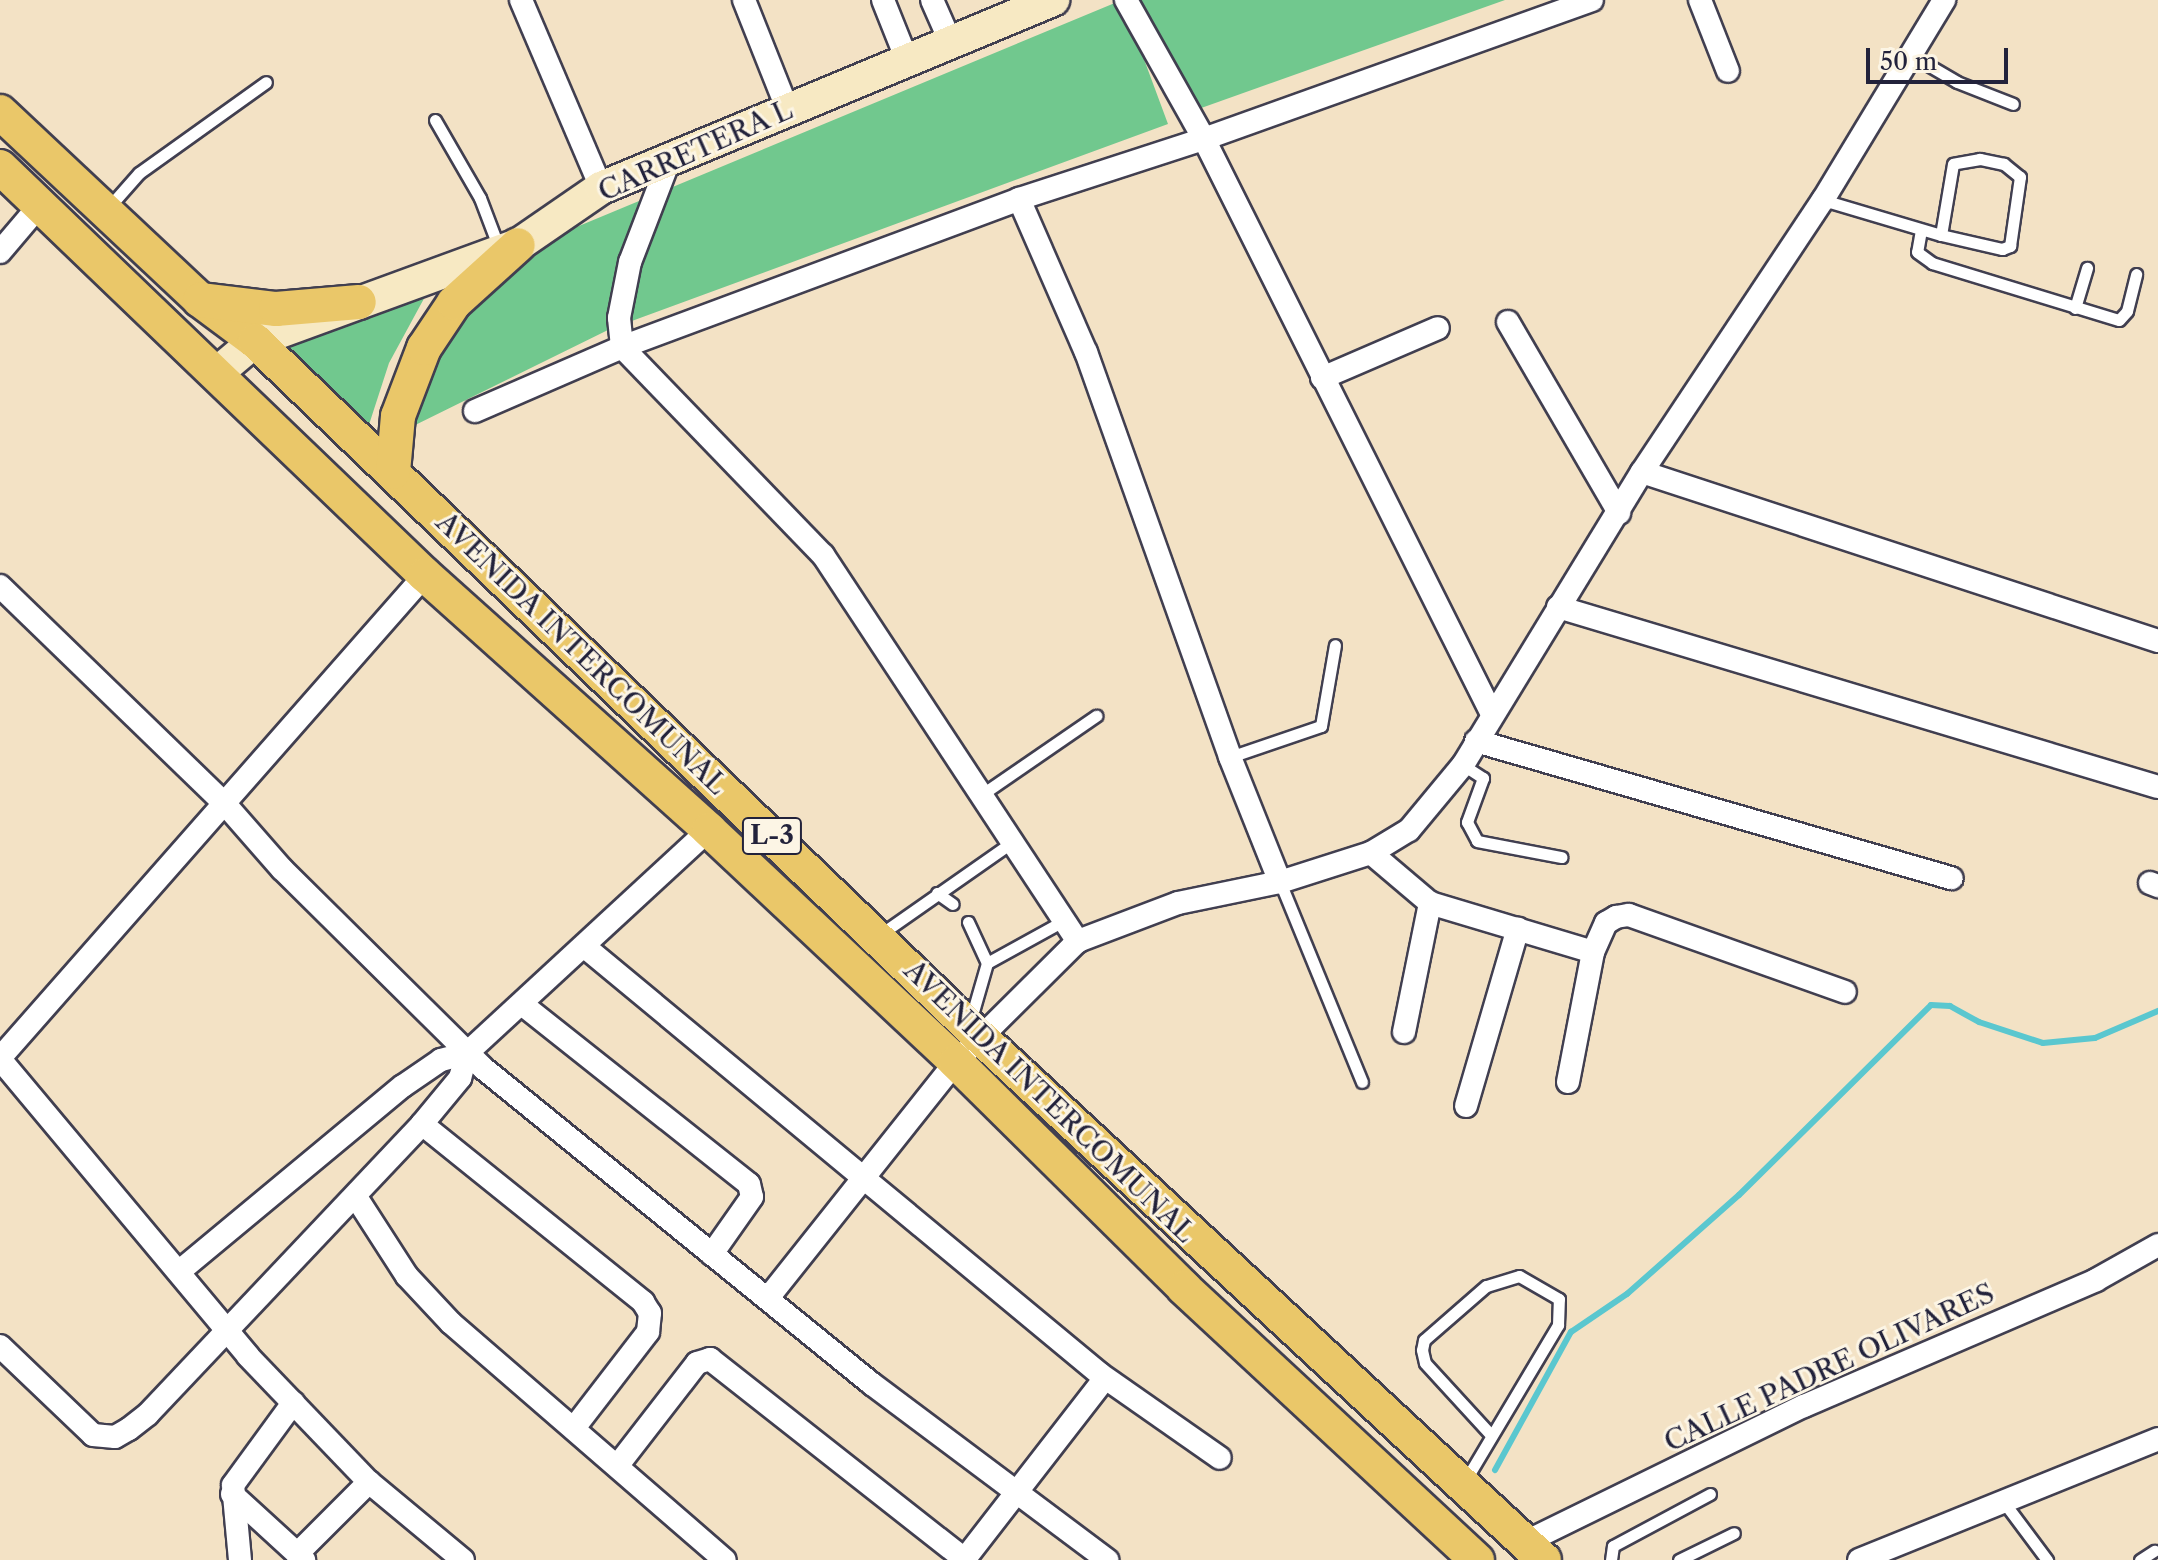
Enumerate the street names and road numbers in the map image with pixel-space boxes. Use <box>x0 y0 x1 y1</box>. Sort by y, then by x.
street label: CARRETERA L <box>592 92 798 208</box>
street label: AVENIDA INTERCOMUNAL <box>429 505 735 801</box>
road number: L-3 <box>740 814 804 858</box>
street label: AVENIDA INTERCOMUNAL <box>897 953 1203 1249</box>
street label: CALLE PADRE OLIVARES <box>1659 1276 1999 1458</box>

